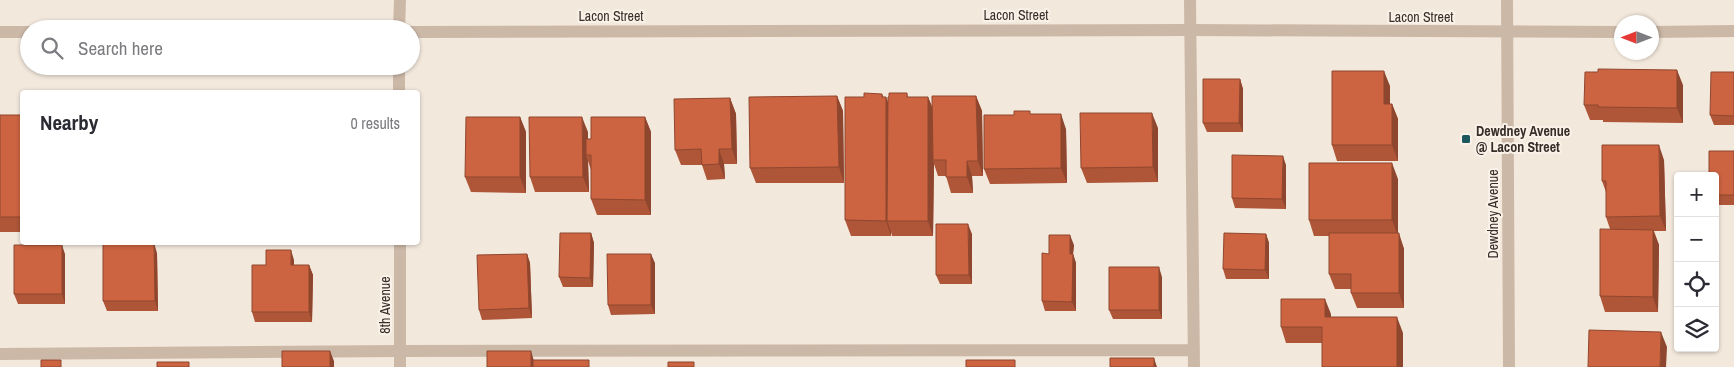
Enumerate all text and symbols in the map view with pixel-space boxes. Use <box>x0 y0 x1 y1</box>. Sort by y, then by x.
street label: Lacon Street <box>983 6 1049 24</box>
street label: Lacon Street <box>578 7 644 25</box>
street label: Lacon Street <box>1388 8 1454 26</box>
north arrow <box>1614 15 1659 60</box>
search box <box>20 20 420 75</box>
icon: search <box>38 34 66 62</box>
text: Search here <box>78 35 163 61</box>
text: Nearby <box>40 108 98 137</box>
text: 0 results <box>350 112 400 134</box>
place label: Dewdney Avenue @ Lacon Street <box>1476 122 1570 156</box>
marker: Dewdney Avenue @ Lacon Street <box>1460 133 1472 145</box>
street label: Dewdney Avenue <box>1484 169 1502 259</box>
map controls <box>1674 172 1719 352</box>
button: + <box>1674 172 1719 217</box>
button: − <box>1674 217 1719 262</box>
button: locate <box>1674 262 1719 307</box>
street label: 8th Avenue <box>376 276 394 334</box>
button: layers <box>1674 307 1719 352</box>

